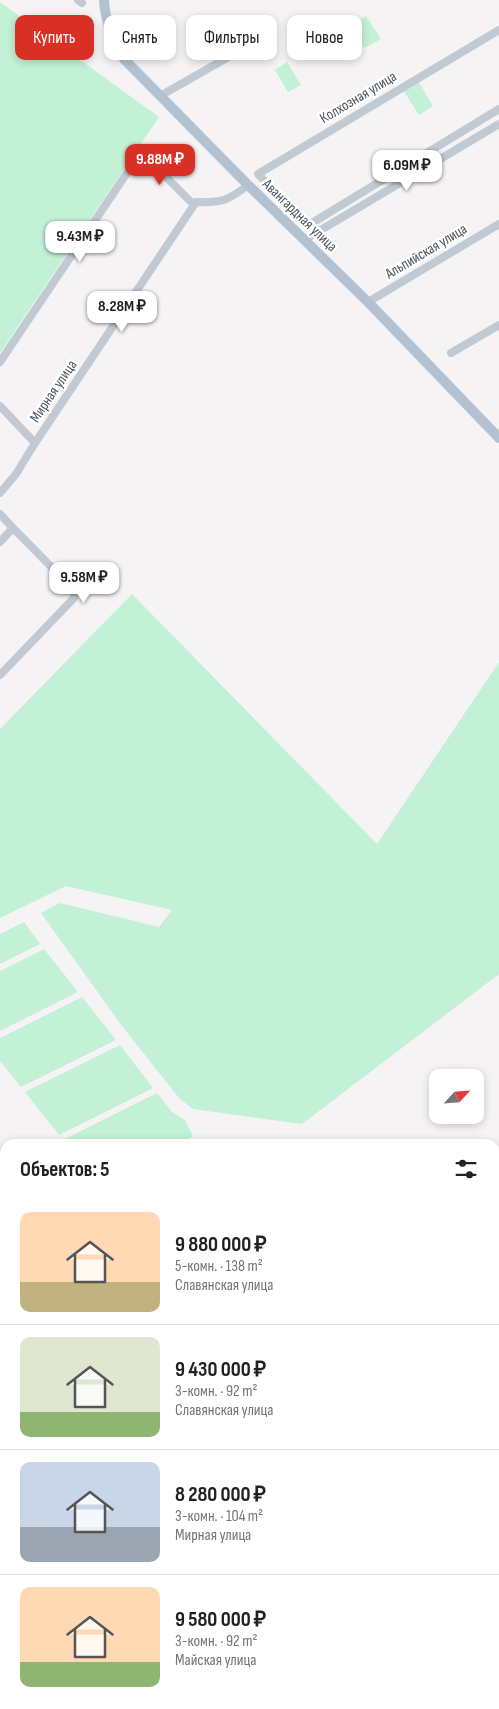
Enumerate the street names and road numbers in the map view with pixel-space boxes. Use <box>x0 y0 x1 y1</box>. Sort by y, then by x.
street label: Колхозная улица <box>316 67 400 128</box>
street label: Авангардная улица <box>258 174 341 256</box>
street label: Альпийская улица <box>381 219 471 284</box>
street label: Мирная улица <box>26 356 81 426</box>

